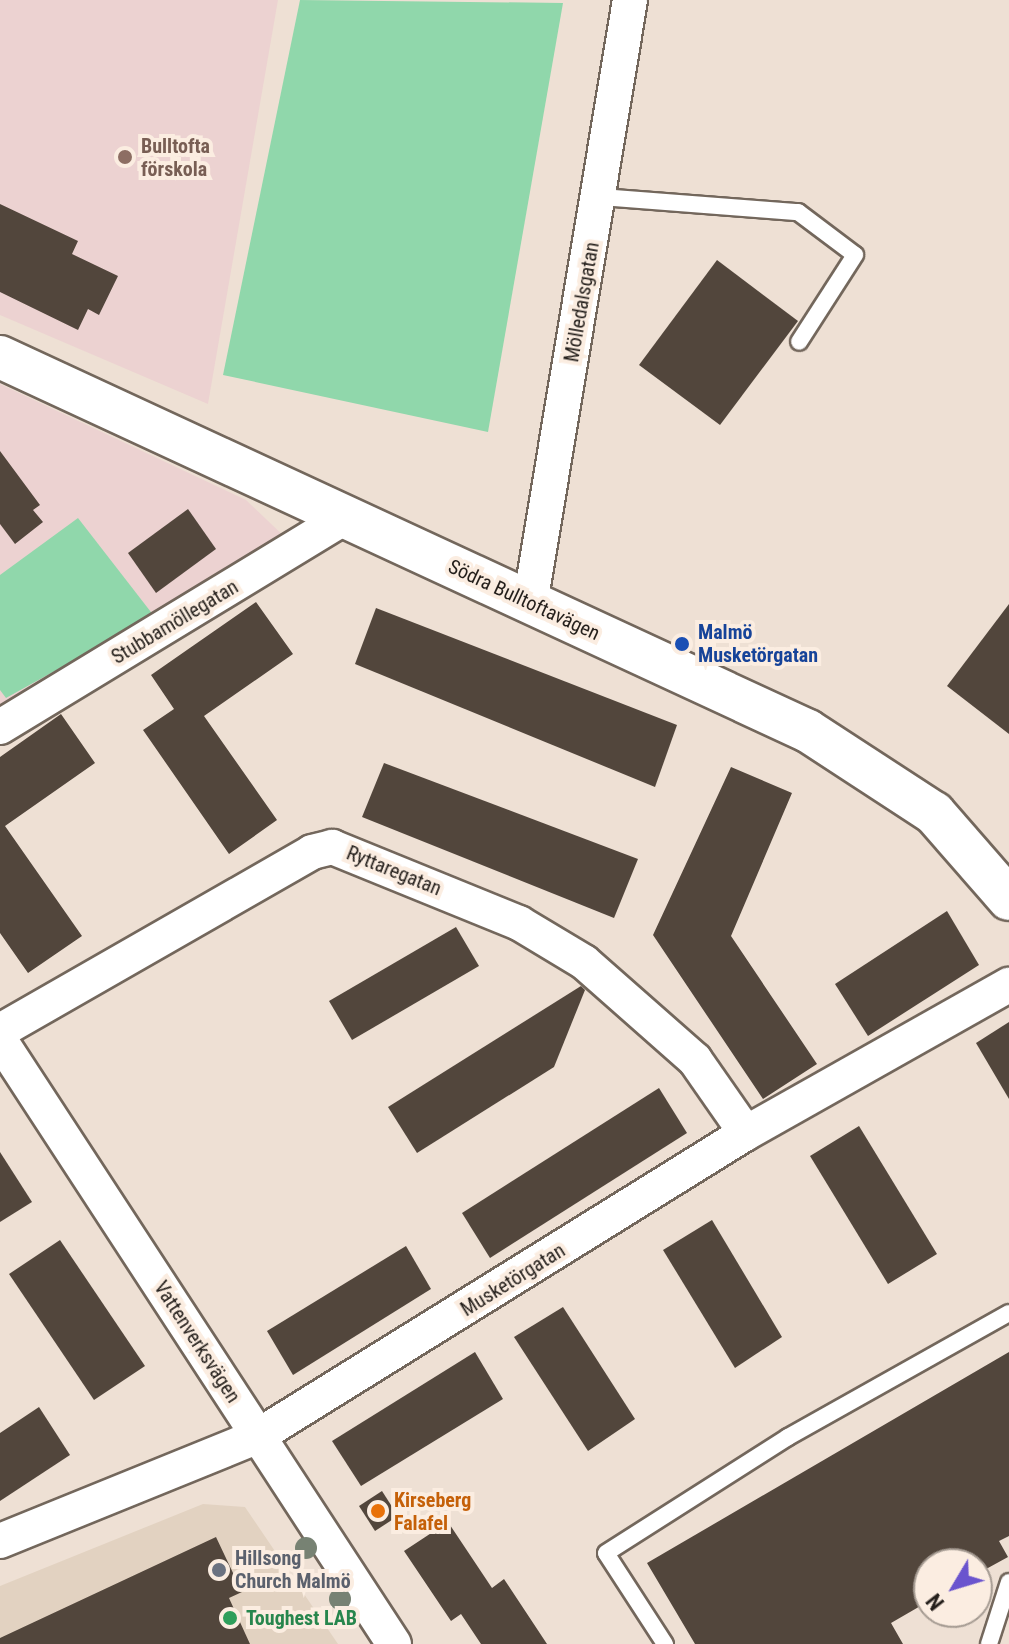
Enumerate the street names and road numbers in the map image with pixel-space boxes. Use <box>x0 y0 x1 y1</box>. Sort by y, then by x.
street label: Mölledalsgatan <box>560 240 604 364</box>
street label: Södra Bulltoftavägen <box>444 554 604 646</box>
street label: Stubbamöllegatan <box>107 575 243 669</box>
street label: Ryttaregatan <box>343 841 445 901</box>
street label: Musketörgatan <box>456 1238 570 1322</box>
street label: Vattenverksvägen <box>149 1277 245 1407</box>

